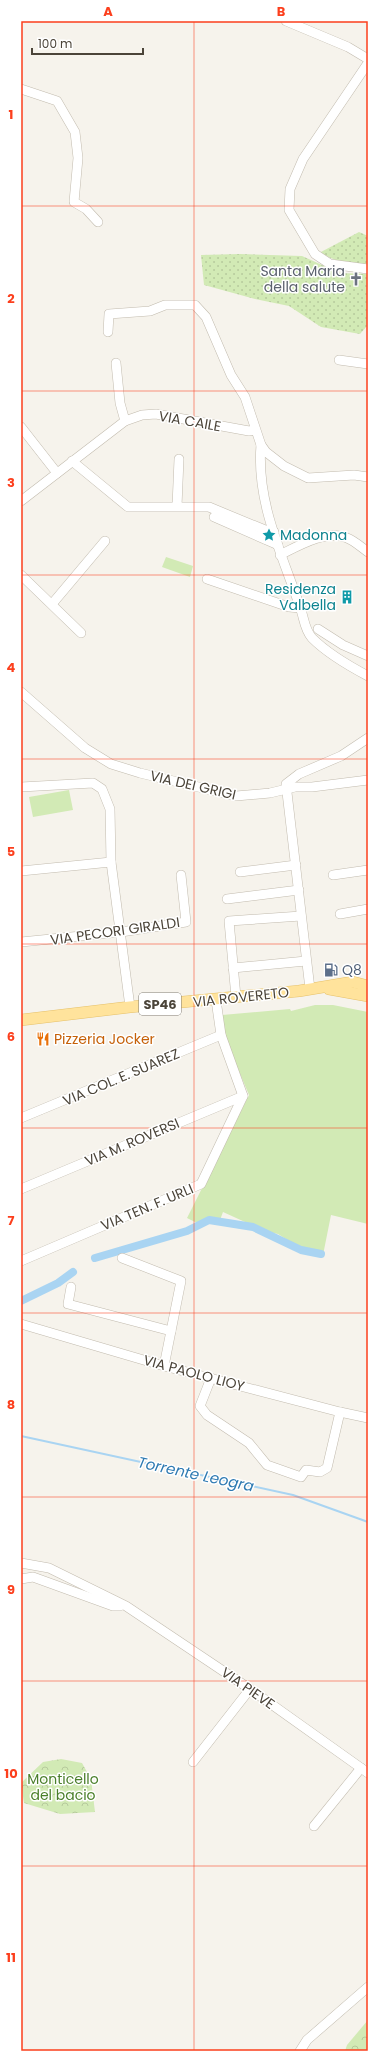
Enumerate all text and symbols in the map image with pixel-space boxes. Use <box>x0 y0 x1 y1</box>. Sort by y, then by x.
text: A <box>103 2 113 21</box>
text: B <box>277 2 286 21</box>
scale bar <box>32 30 143 56</box>
text: 100 m <box>38 35 72 52</box>
text: 1 <box>9 105 13 124</box>
place label: Santa Maria della salute <box>260 261 345 297</box>
church icon: Santa Maria della salute <box>348 271 364 287</box>
text: 2 <box>7 289 15 308</box>
street label: VIA CAILE <box>157 406 223 436</box>
text: 3 <box>7 473 15 492</box>
place label: Madonna <box>280 525 347 545</box>
place icon: Madonna <box>261 527 277 543</box>
place label: Residenza Valbella <box>265 579 336 615</box>
building icon: Residenza Valbella <box>339 589 355 605</box>
text: 4 <box>7 658 16 677</box>
street label: VIA DEI GRIGI <box>148 765 238 805</box>
text: 5 <box>7 842 15 861</box>
street label: VIA PECORI GIRALDI <box>49 912 181 950</box>
place label: Q8 <box>342 960 362 980</box>
fuel station icon: Q8 <box>323 962 339 978</box>
street label: VIA ROVERETO <box>192 982 290 1012</box>
road number: SP46 <box>139 993 181 1015</box>
text: 6 <box>7 1027 15 1046</box>
place label: Pizzeria Jocker <box>54 1029 155 1049</box>
restaurant icon: Pizzeria Jocker <box>35 1031 51 1047</box>
street label: VIA COL. E. SUAREZ <box>60 1043 182 1111</box>
street label: VIA M. ROVERSI <box>82 1113 182 1171</box>
street label: VIA TEN. F. URLI <box>98 1179 196 1235</box>
text: 7 <box>8 1211 15 1230</box>
street label: VIA PAOLO LIOY <box>141 1350 247 1396</box>
text: 8 <box>7 1395 15 1414</box>
water label: Torrente Leogra <box>136 1451 256 1497</box>
text: 9 <box>7 1580 15 1599</box>
street label: VIA PIEVE <box>217 1662 279 1714</box>
text: 10 <box>4 1764 18 1783</box>
park label: Monticello del bacio <box>27 1769 99 1805</box>
text: 11 <box>6 1948 16 1967</box>

